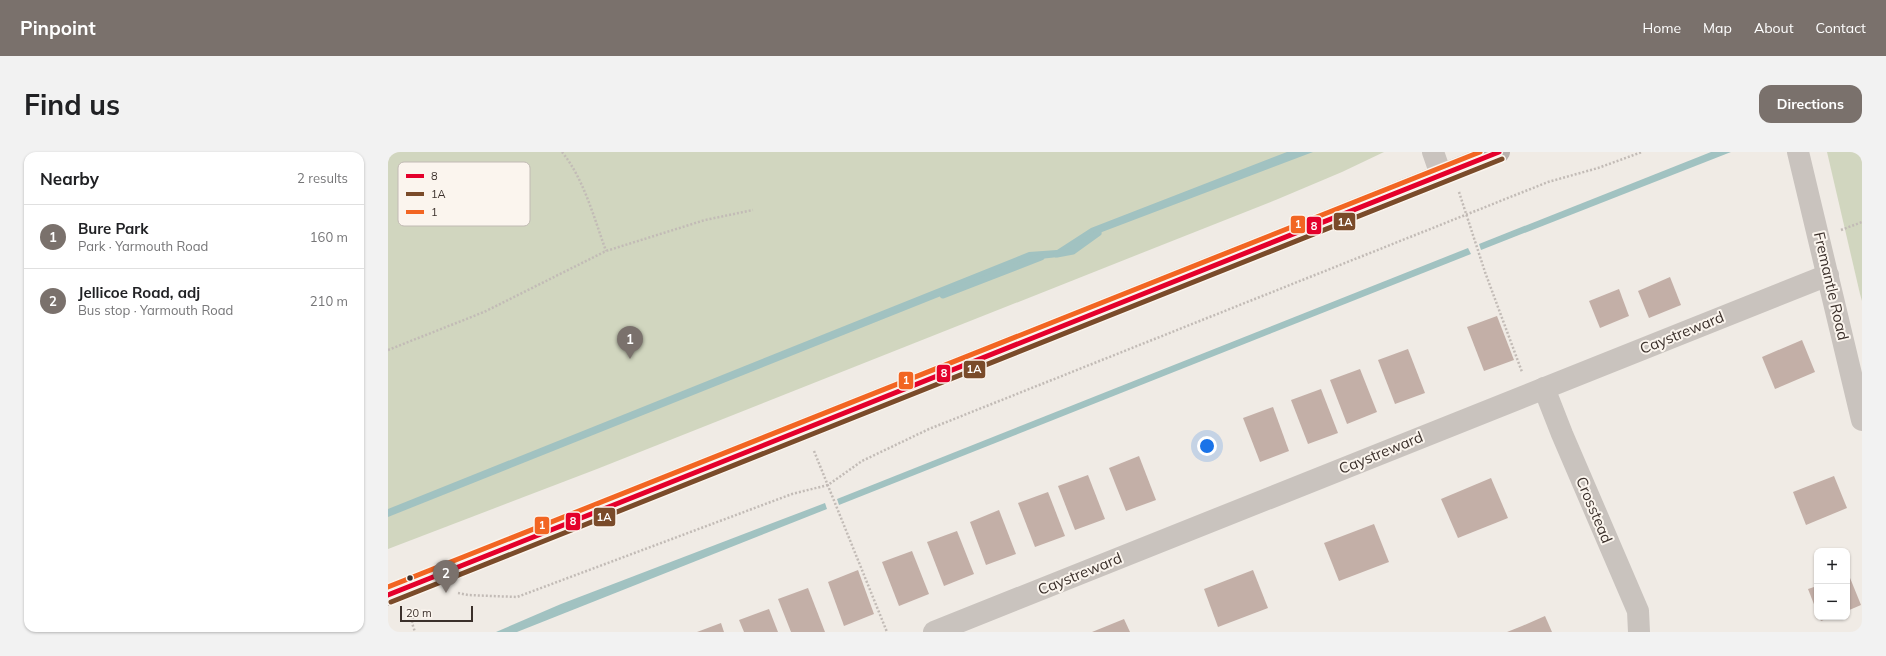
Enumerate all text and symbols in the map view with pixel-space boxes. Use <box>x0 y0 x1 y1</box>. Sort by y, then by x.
text: Pinpoint <box>20 16 96 40</box>
text: Home <box>1642 19 1681 37</box>
text: Map <box>1703 19 1732 37</box>
text: About <box>1754 19 1794 37</box>
text: Contact <box>1816 19 1866 37</box>
button: Directions <box>1759 85 1862 123</box>
text: Find us <box>24 87 120 122</box>
legend <box>398 162 530 226</box>
text: Nearby <box>40 168 99 189</box>
text: 8 <box>431 169 438 183</box>
text: 2 results <box>297 170 348 186</box>
text: 1A <box>431 187 446 201</box>
text: 1 <box>431 205 438 219</box>
line badge: 1A <box>1333 212 1356 231</box>
line badge: 1 <box>1290 215 1306 234</box>
text: 1A <box>1338 215 1353 229</box>
line badge: 8 <box>1306 216 1322 235</box>
text: 1 <box>1295 217 1302 231</box>
text: Bure Park <box>78 219 149 238</box>
text: 8 <box>1311 219 1318 233</box>
text: 1 <box>49 229 57 245</box>
text: 160 m <box>310 229 348 245</box>
street label: Fremantle Road <box>1810 230 1853 342</box>
text: Park · Yarmouth Road <box>78 238 208 254</box>
text: Jellicoe Road, adj <box>78 283 200 302</box>
text: 2 <box>49 293 57 309</box>
text: 210 m <box>310 293 348 309</box>
text: Bus stop · Yarmouth Road <box>78 302 233 318</box>
street label: Caystreward <box>1637 307 1727 358</box>
pin: 1 <box>617 326 643 359</box>
line badge: 1A <box>963 360 986 379</box>
text: 1A <box>967 362 982 376</box>
line badge: 8 <box>936 364 951 383</box>
text: 8 <box>941 366 948 380</box>
line badge: 1 <box>898 371 914 390</box>
text: 1 <box>903 373 910 387</box>
street label: Caystreward <box>1336 427 1426 478</box>
your location <box>1197 436 1217 456</box>
street label: Crosstead <box>1572 474 1617 546</box>
line badge: 1A <box>593 507 616 527</box>
text: 1A <box>597 510 612 524</box>
line badge: 8 <box>565 512 581 531</box>
text: 8 <box>570 514 577 528</box>
line badge: 1 <box>534 516 550 535</box>
text: 1 <box>539 518 546 532</box>
street label: Caystreward <box>1035 548 1125 599</box>
map controls <box>1814 548 1850 620</box>
button: + <box>1814 548 1850 584</box>
pin: 2 <box>433 560 459 593</box>
unlabelled marker <box>405 573 415 583</box>
button: − <box>1814 584 1850 620</box>
scale bar <box>400 604 473 623</box>
text: 20 m <box>406 606 432 620</box>

